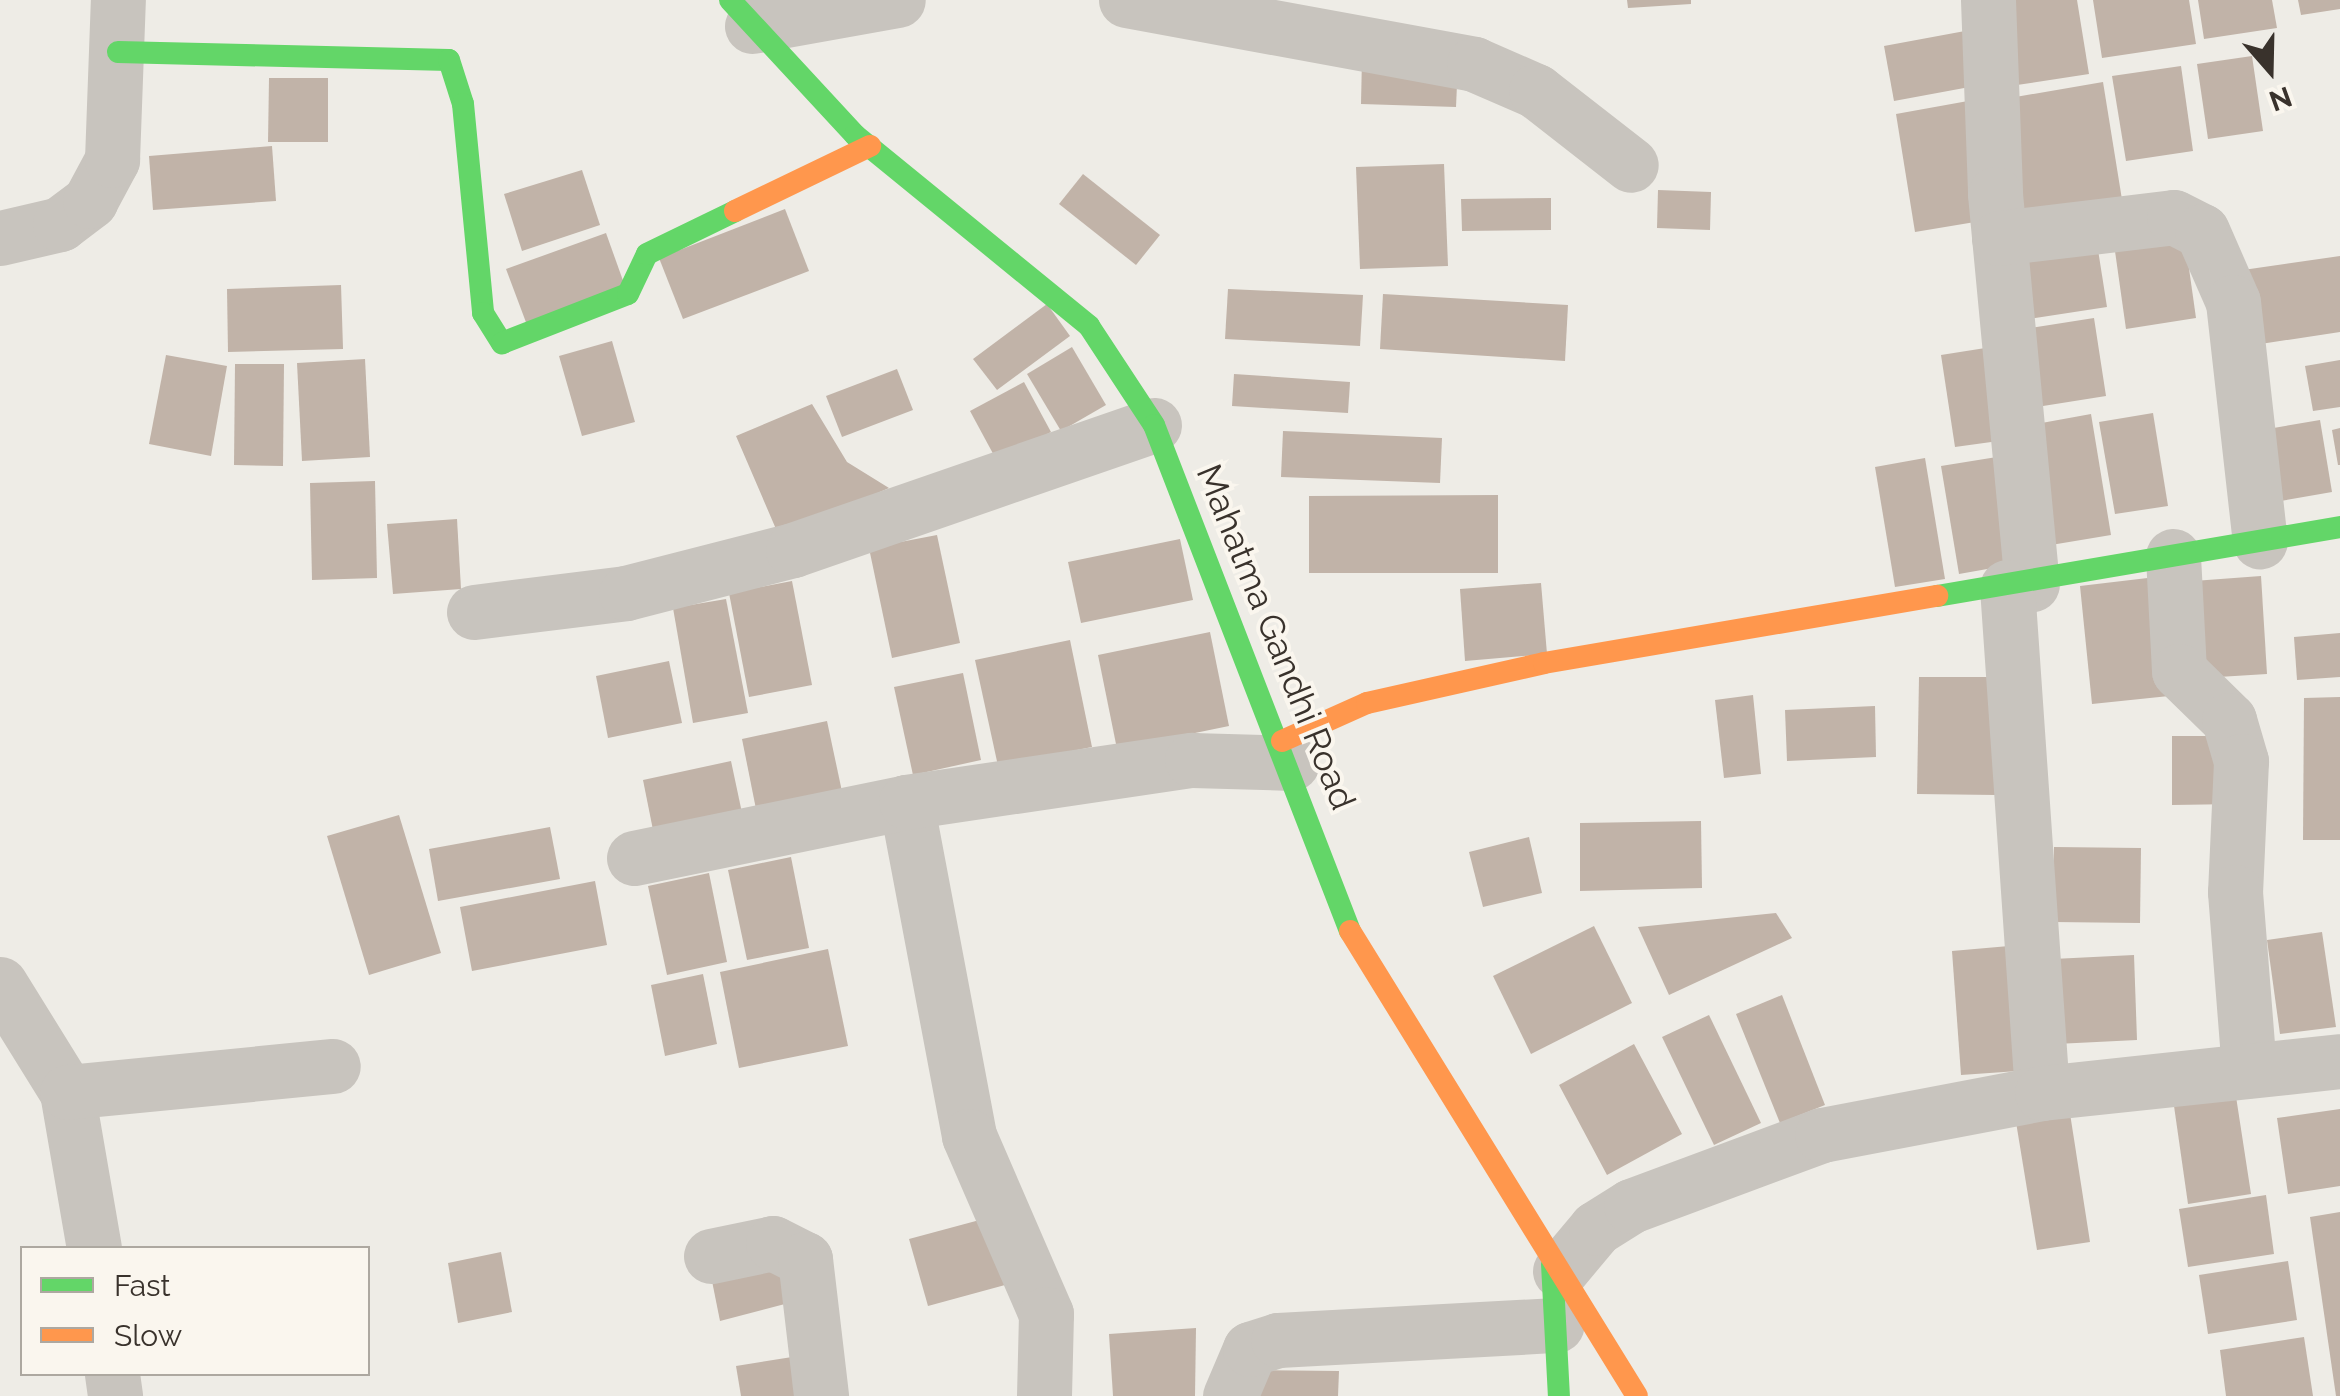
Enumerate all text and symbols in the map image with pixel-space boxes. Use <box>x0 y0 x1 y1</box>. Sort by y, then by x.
north arrow <box>2220 20 2320 120</box>
text: N <box>2265 80 2296 118</box>
street label: Mahatma Gandhi Road <box>1188 459 1364 815</box>
legend <box>20 1246 370 1376</box>
text: Fast <box>114 1268 171 1303</box>
text: Slow <box>114 1318 182 1353</box>

